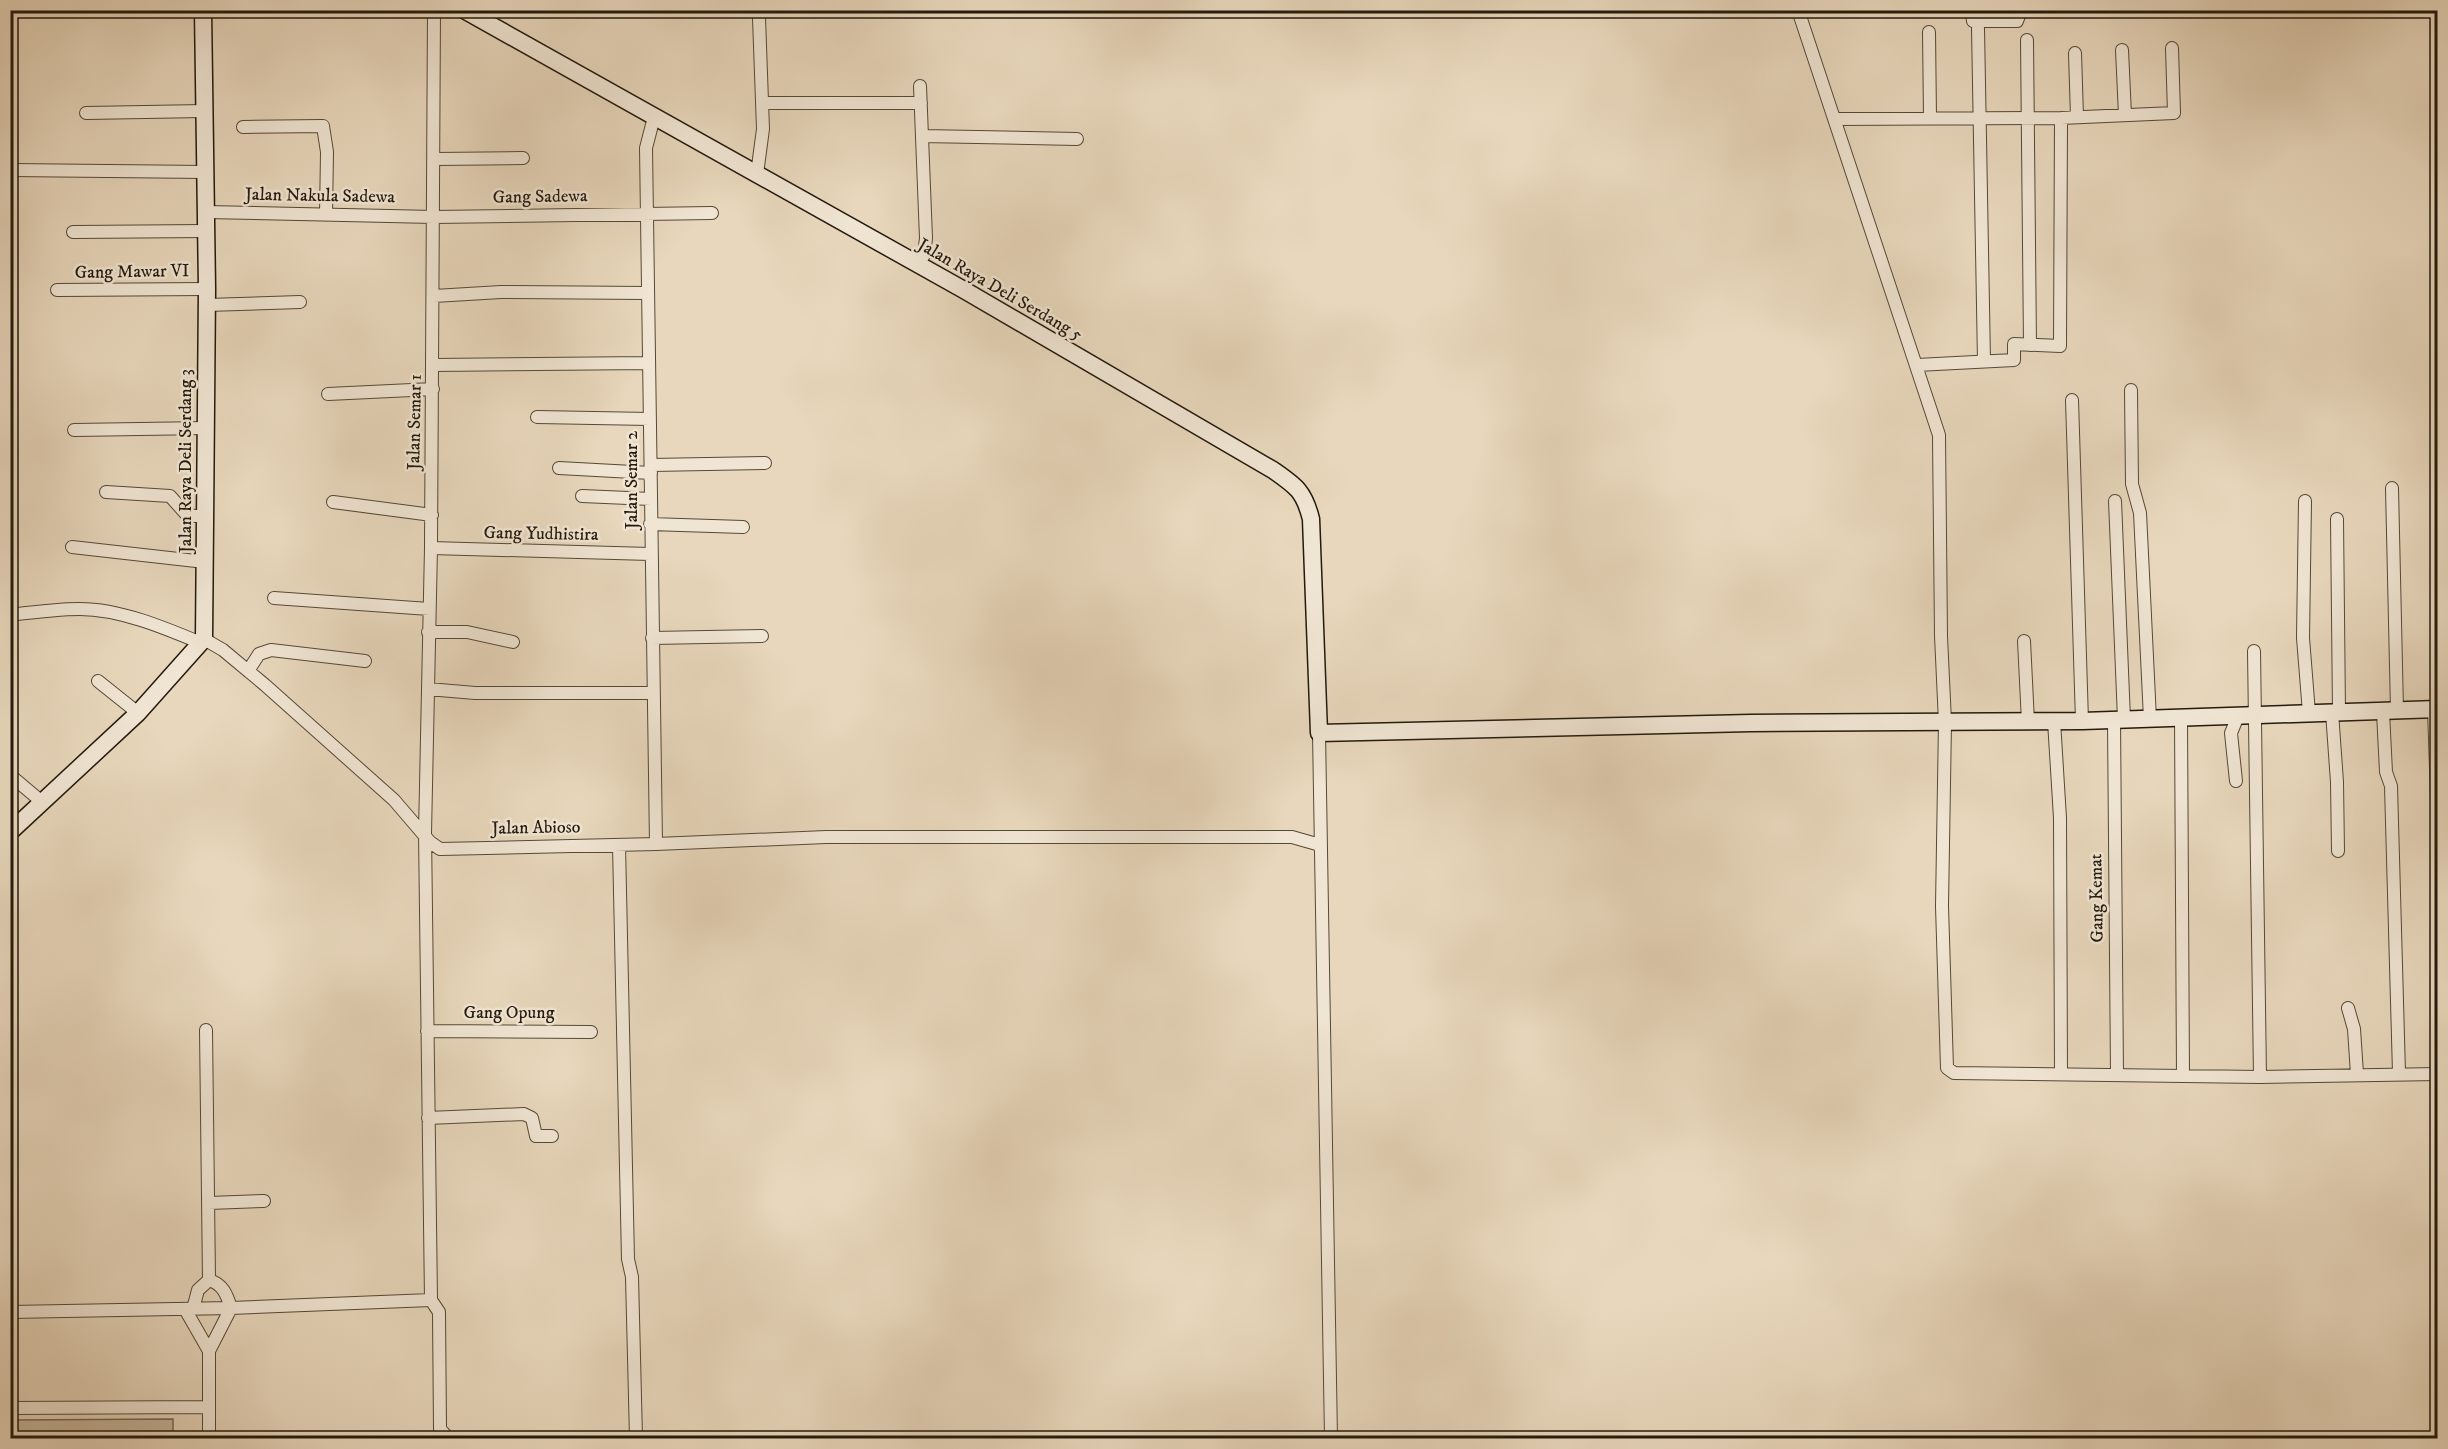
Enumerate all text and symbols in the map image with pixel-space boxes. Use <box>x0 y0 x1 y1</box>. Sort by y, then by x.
street label: Jalan Nakula Sadewa <box>243 184 395 208</box>
street label: Gang Sadewa <box>492 185 588 209</box>
street label: Jalan Raya Deli Serdang 5 <box>912 233 1086 346</box>
street label: Gang Mawar VI <box>74 260 190 284</box>
street label: Jalan Raya Deli Serdang 3 <box>175 369 197 555</box>
street label: Jalan Semar 1 <box>403 374 427 472</box>
street label: Jalan Semar 2 <box>621 431 643 531</box>
street label: Gang Yudhistira <box>483 522 599 546</box>
street label: Jalan Abioso <box>489 816 581 840</box>
street label: Gang Kemat <box>2085 853 2109 943</box>
street label: Gang Opung <box>464 1002 555 1024</box>

